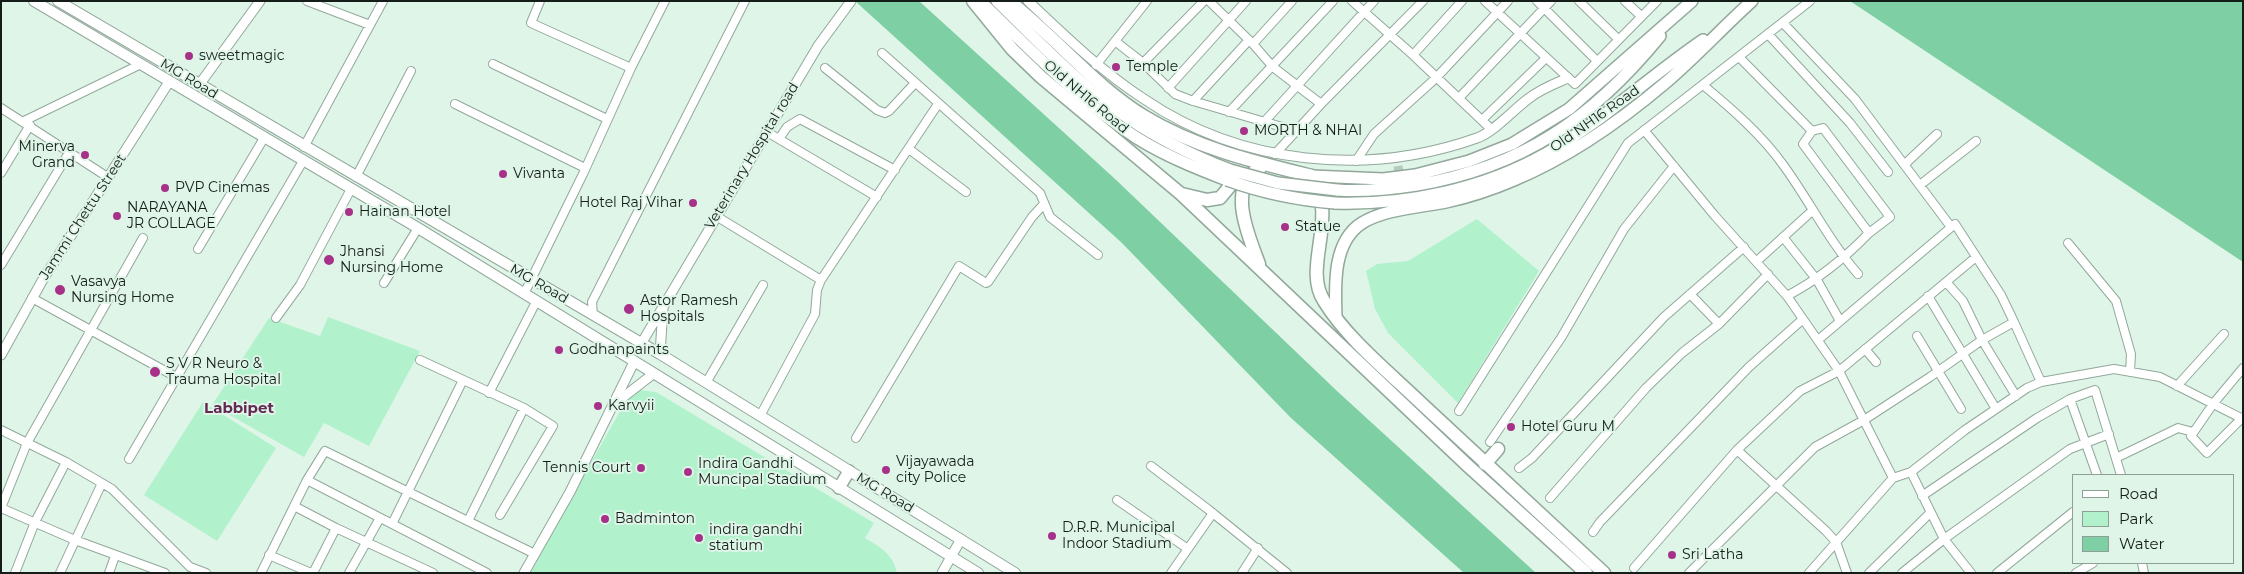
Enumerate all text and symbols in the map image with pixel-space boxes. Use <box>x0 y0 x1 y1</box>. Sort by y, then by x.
place label: sweetmagic <box>199 48 285 64</box>
marker: sweetmagic <box>183 50 195 62</box>
street label: MG Road <box>157 55 221 103</box>
street label: Old NH16 Road <box>1040 57 1132 137</box>
place label: Temple <box>1126 59 1178 75</box>
marker: Temple <box>1110 61 1122 73</box>
street label: Veterinary Hospital road <box>701 80 803 232</box>
street label: Old NH16 Road <box>1547 82 1643 156</box>
place label: MORTH & NHAI <box>1254 123 1362 139</box>
marker: MORTH & NHAI <box>1238 125 1250 137</box>
place label: Minerva Grand <box>19 139 75 172</box>
marker: Minerva Grand <box>79 149 91 161</box>
street label: Jammi Chettu Street <box>36 151 130 283</box>
place label: Vivanta <box>513 166 565 182</box>
marker: Vivanta <box>497 168 509 180</box>
place label: PVP Cinemas <box>175 180 270 196</box>
marker: PVP Cinemas <box>159 182 171 194</box>
place label: Hotel Raj Vihar <box>579 195 683 211</box>
marker: Hotel Raj Vihar <box>687 197 699 209</box>
place label: NARAYANA JR COLLAGE <box>127 200 216 232</box>
place label: Hainan Hotel <box>359 204 451 220</box>
marker: Hainan Hotel <box>343 206 355 218</box>
marker: NARAYANA JR COLLAGE <box>111 210 123 222</box>
place label: Statue <box>1295 219 1341 235</box>
marker: Statue <box>1279 221 1291 233</box>
place label: Jhansi Nursing Home <box>340 244 443 276</box>
marker: Jhansi Nursing Home <box>322 253 336 267</box>
street label: MG Road <box>507 261 571 307</box>
place label: Vasavya Nursing Home <box>71 274 174 306</box>
marker: Vasavya Nursing Home <box>53 283 67 297</box>
place label: Astor Ramesh Hospitals <box>640 293 738 326</box>
marker: Astor Ramesh Hospitals <box>622 302 636 316</box>
place label: Godhanpaints <box>569 342 669 358</box>
marker: Godhanpaints <box>553 344 565 356</box>
place label: S V R Neuro & Trauma Hospital <box>166 356 281 388</box>
marker: S V R Neuro & Trauma Hospital <box>148 365 162 379</box>
place label: Karvyii <box>608 398 654 414</box>
district label: Labbipet <box>204 400 274 418</box>
marker: Karvyii <box>592 400 604 412</box>
place label: Hotel Guru M <box>1521 419 1615 435</box>
marker: Hotel Guru M <box>1505 421 1517 433</box>
place label: Vijayawada city Police <box>896 454 975 487</box>
place label: Indira Gandhi Muncipal Stadium <box>698 456 827 488</box>
place label: Tennis Court <box>543 460 631 476</box>
marker: Tennis Court <box>635 462 647 474</box>
marker: Vijayawada city Police <box>880 464 892 476</box>
marker: Indira Gandhi Muncipal Stadium <box>682 466 694 478</box>
street label: MG Road <box>853 469 917 517</box>
legend <box>2072 474 2234 564</box>
text: Road <box>2119 484 2158 503</box>
text: Park <box>2119 509 2153 528</box>
place label: Badminton <box>615 511 695 527</box>
marker: Badminton <box>599 513 611 525</box>
place label: D.R.R. Municipal Indoor Stadium <box>1062 520 1175 552</box>
place label: indira gandhi statium <box>709 522 802 554</box>
marker: D.R.R. Municipal Indoor Stadium <box>1046 530 1058 542</box>
marker: indira gandhi statium <box>693 532 705 544</box>
text: Water <box>2119 534 2165 553</box>
place label: Sri Latha <box>1682 547 1743 563</box>
marker: Sri Latha <box>1666 549 1678 561</box>

